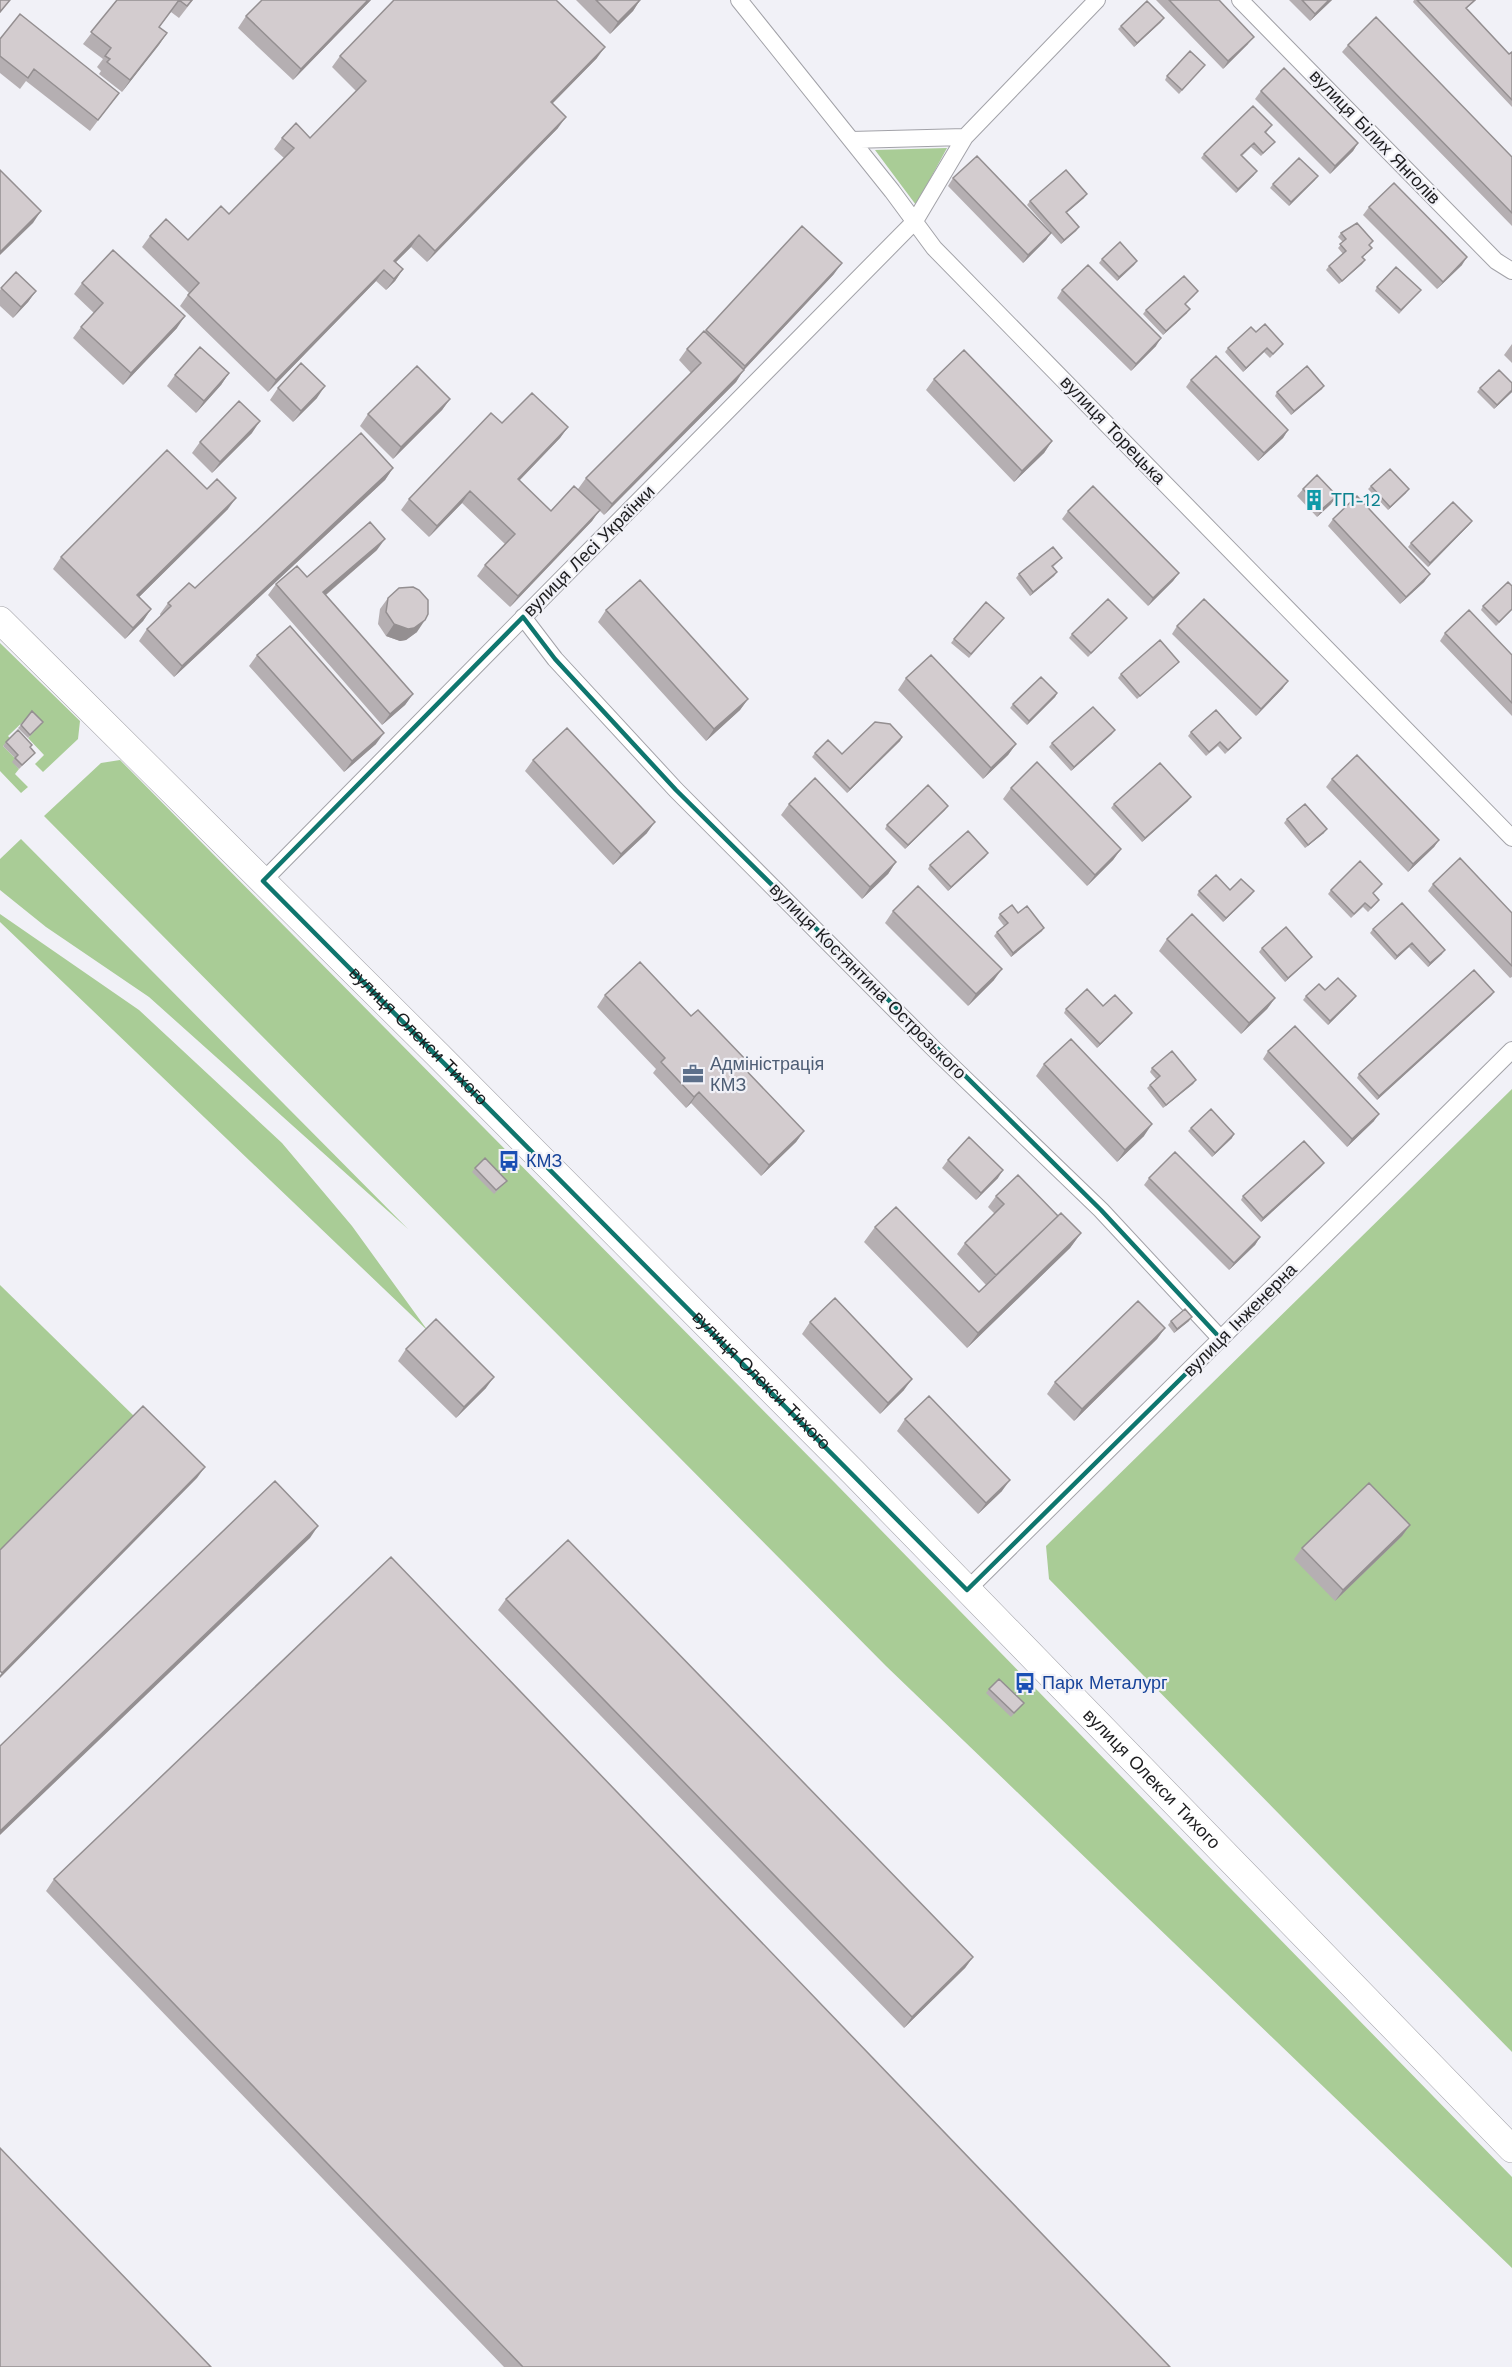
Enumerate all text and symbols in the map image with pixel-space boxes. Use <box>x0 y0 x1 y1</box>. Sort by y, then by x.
street label: вулиця Білих Янголів <box>1306 65 1445 208</box>
street label: вулиця Торецька <box>1056 371 1171 489</box>
street label: вулиця Лесі Українки <box>519 481 659 621</box>
building icon: ТП-12 <box>1302 488 1326 512</box>
place label: ТП-12 <box>1331 489 1381 510</box>
street label: вулиця Костянтина Острозького <box>766 878 971 1083</box>
street label: вулиця Олекси Тихого <box>345 962 493 1109</box>
place label: Адміністрація КМЗ <box>710 1053 824 1095</box>
office icon: Адміністрація КМЗ <box>681 1062 705 1086</box>
bus stop icon: КМЗ <box>497 1149 521 1173</box>
place label: КМЗ <box>526 1150 562 1171</box>
street label: вулиця Інженерна <box>1179 1258 1301 1381</box>
street label: вулиця Олекси Тихого <box>688 1306 835 1454</box>
bus stop icon: Парк Металург <box>1013 1671 1037 1695</box>
place label: Парк Металург <box>1042 1672 1168 1693</box>
street label: вулиця Олекси Тихого <box>1079 1704 1225 1853</box>

